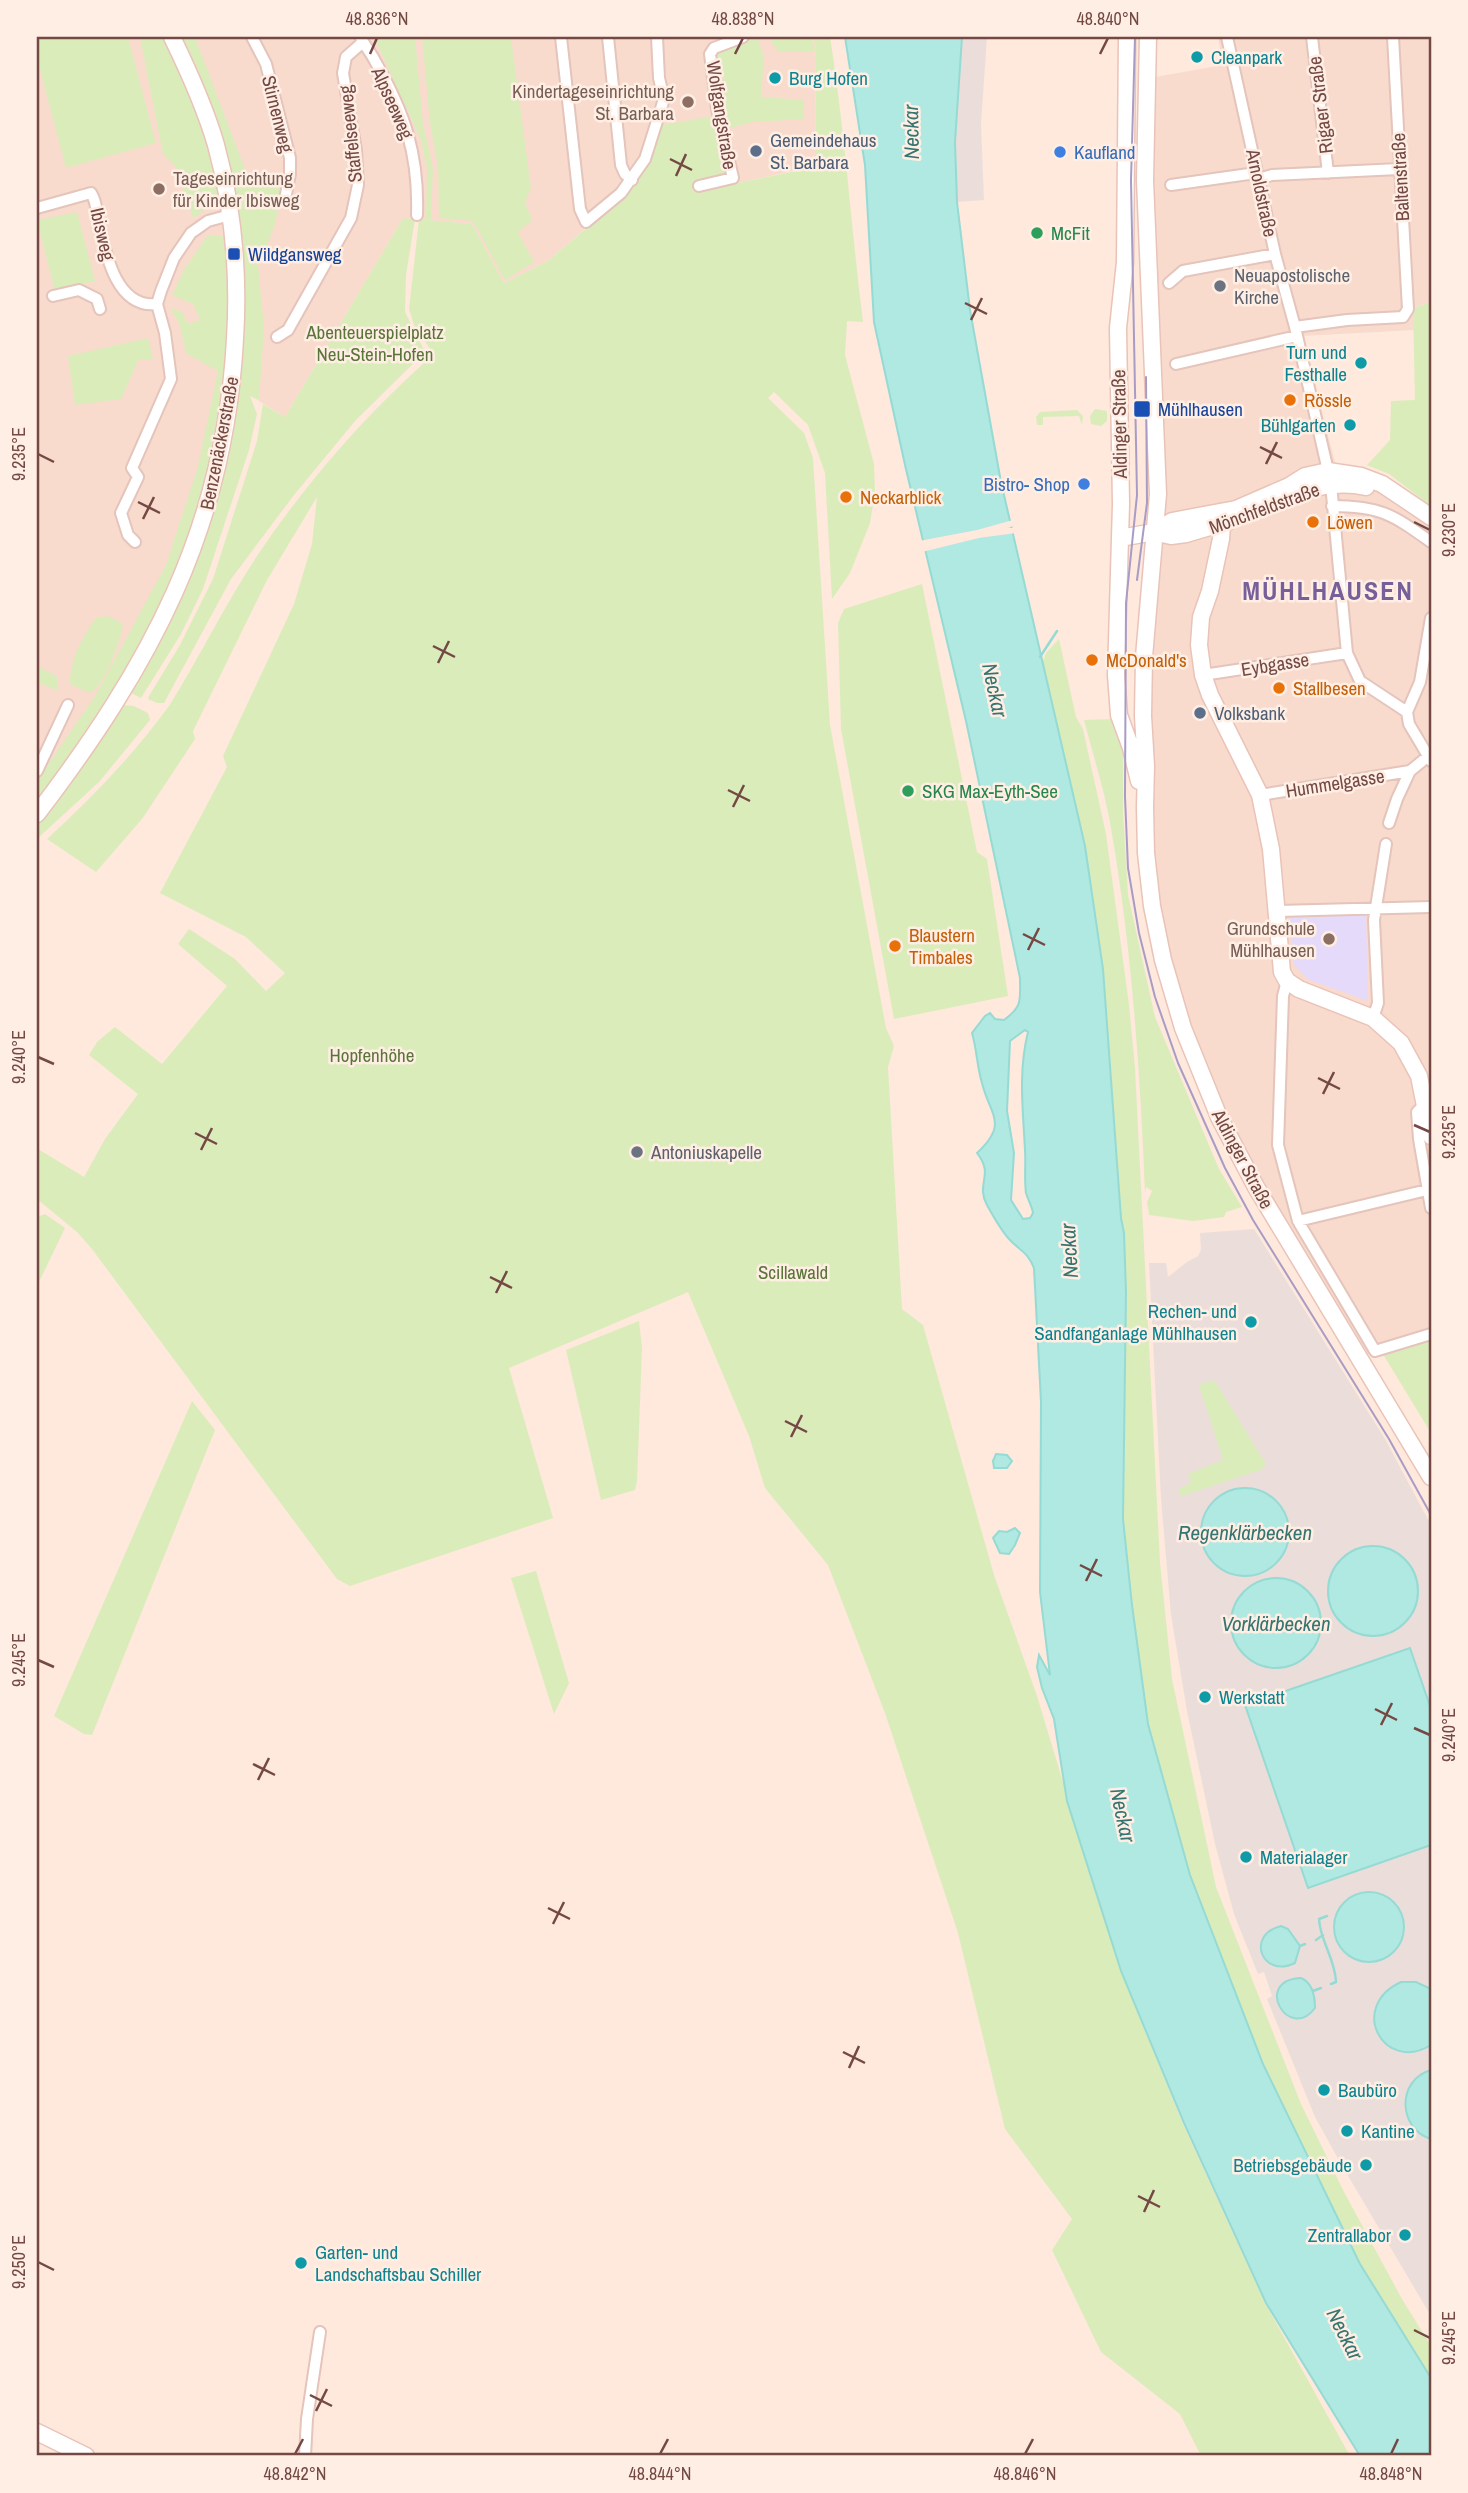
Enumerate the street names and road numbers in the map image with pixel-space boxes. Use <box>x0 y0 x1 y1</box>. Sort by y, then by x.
street label: Rigaer Straße <box>1301 55 1339 155</box>
street label: Wolfgangstraße <box>701 59 743 171</box>
street label: Alpseeweg <box>365 62 421 143</box>
street label: Stirnenweg <box>256 73 300 156</box>
street label: Staffelseeweg <box>332 84 368 184</box>
street label: Baltenstraße <box>1385 132 1415 222</box>
street label: Arnoldstraße <box>1240 146 1284 239</box>
street label: Ibisweg <box>84 205 122 263</box>
street label: Aldinger Straße <box>1105 369 1133 480</box>
street label: Benzenäckerstraße <box>193 374 245 512</box>
street label: Mönchfeldstraße <box>1205 476 1323 540</box>
street label: Eybgasse <box>1239 646 1311 682</box>
street label: Hummelgasse <box>1284 762 1386 804</box>
street label: Aldinger Straße <box>1205 1104 1280 1213</box>

